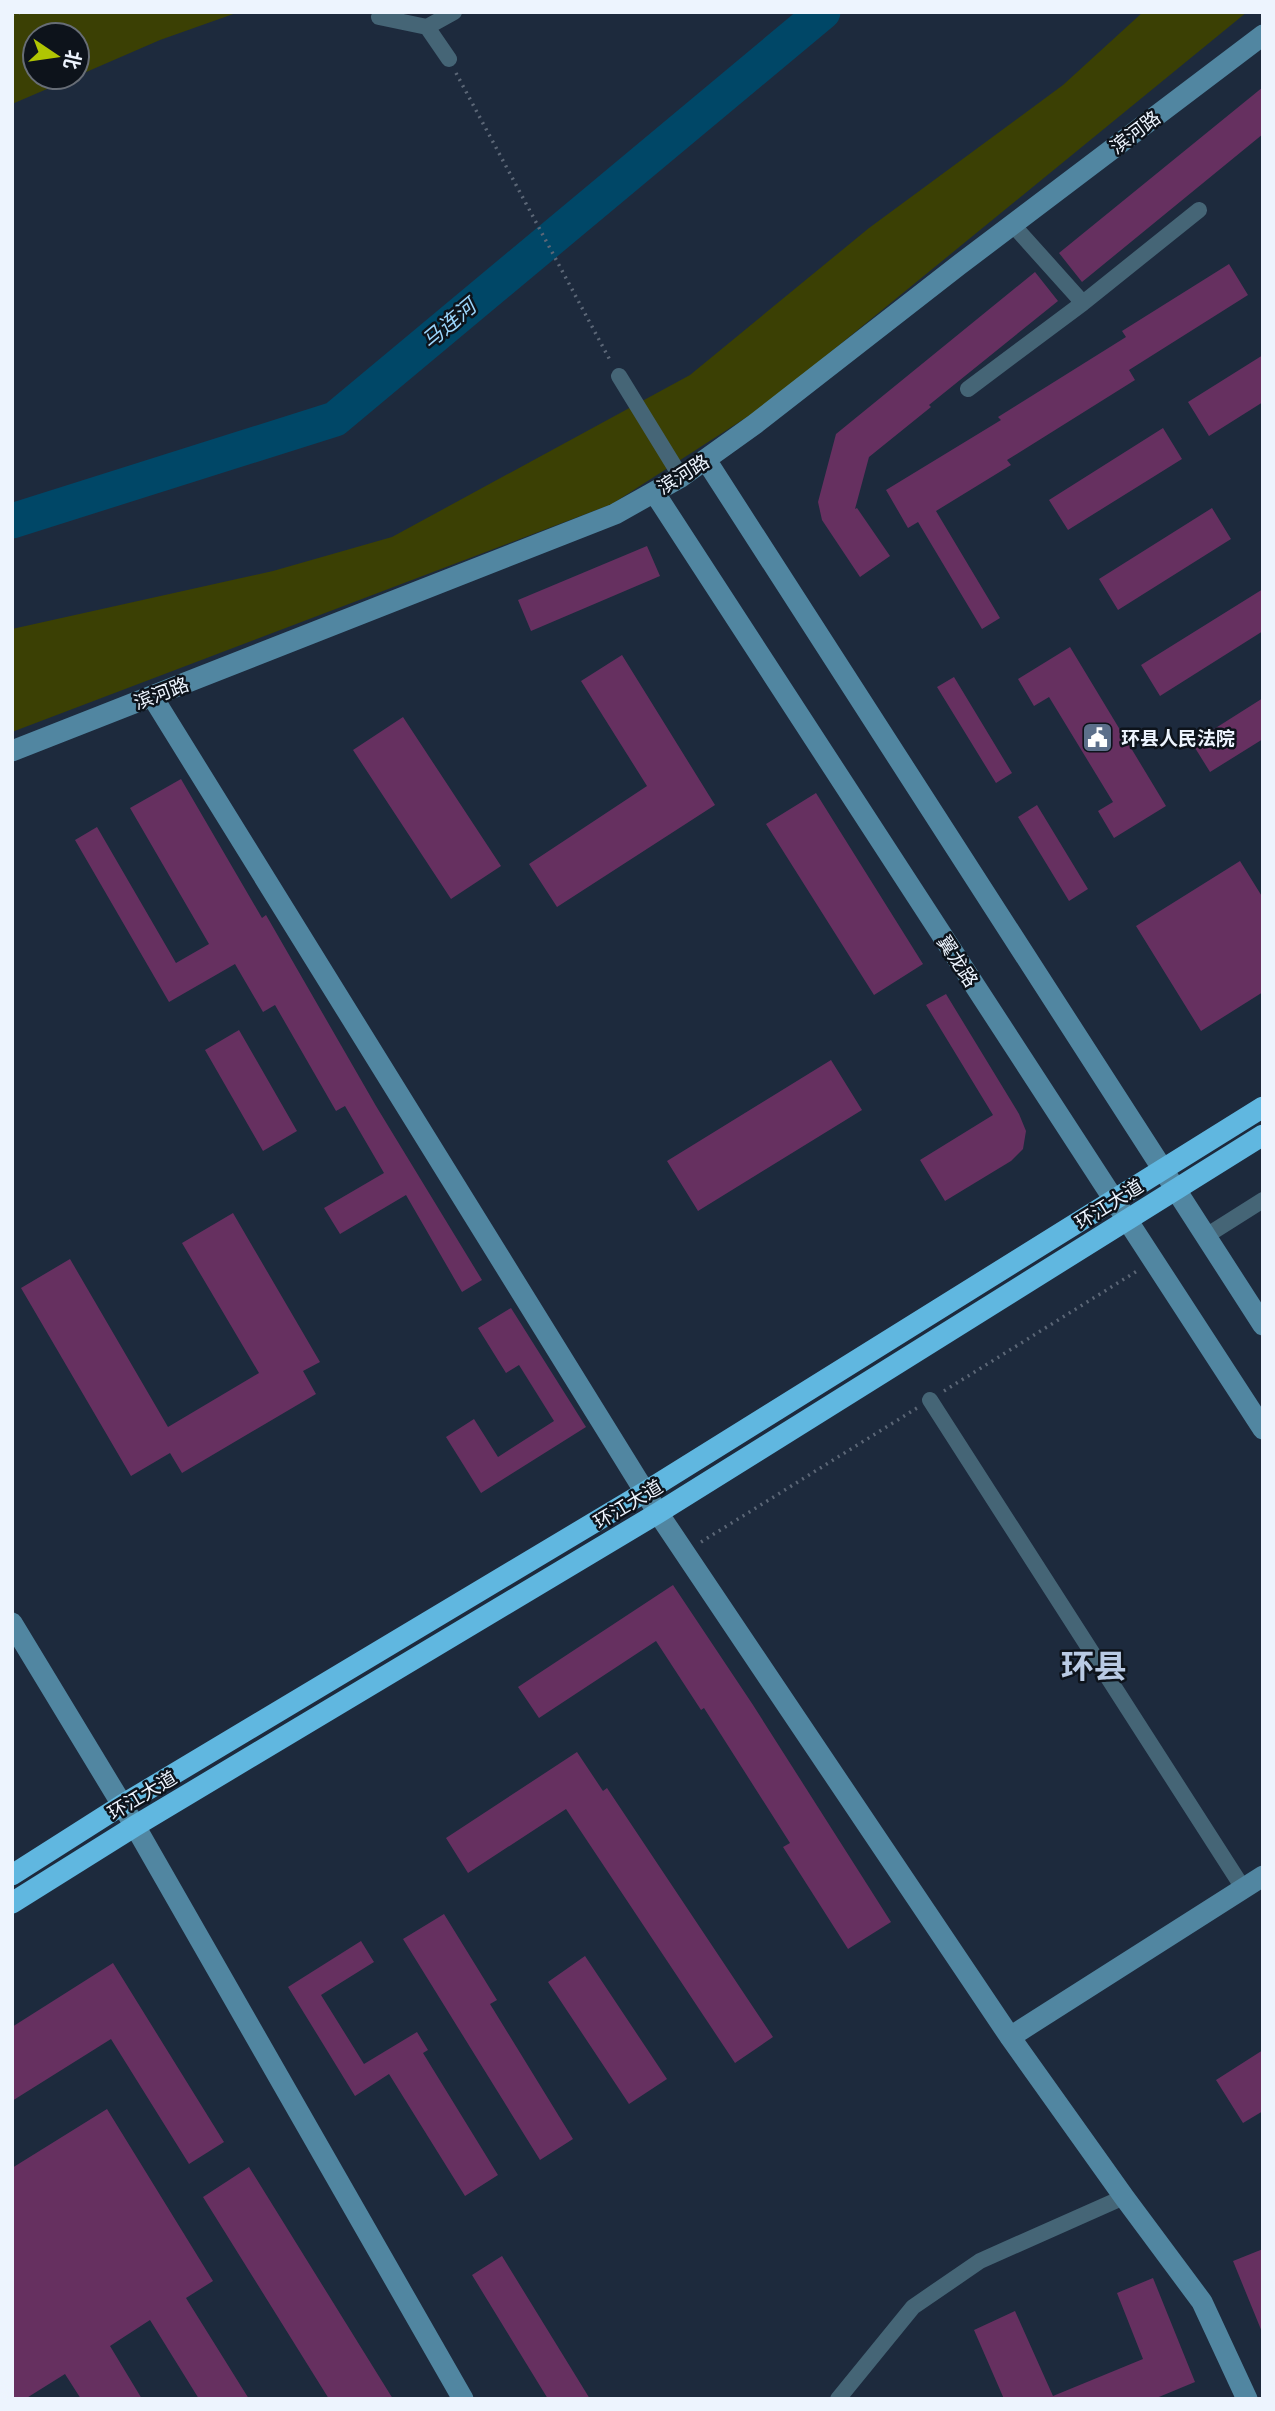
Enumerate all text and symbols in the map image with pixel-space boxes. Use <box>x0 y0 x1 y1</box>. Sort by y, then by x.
north arrow <box>21 21 91 91</box>
text: 北 <box>57 47 86 72</box>
street label: 滨河路 <box>1105 105 1166 160</box>
water label: 马连河 <box>416 290 485 355</box>
street label: 滨河路 <box>652 449 715 501</box>
street label: 滨河路 <box>130 672 193 716</box>
public building icon: 环县人民法院 <box>1081 721 1115 755</box>
place label: 环县人民法院 <box>1121 726 1235 752</box>
street label: 翼龙路 <box>931 931 984 993</box>
street label: 环江大道 <box>1070 1174 1149 1236</box>
street label: 环江大道 <box>589 1474 668 1536</box>
district label: 环县 <box>1061 1645 1127 1690</box>
street label: 环江大道 <box>103 1765 182 1827</box>

